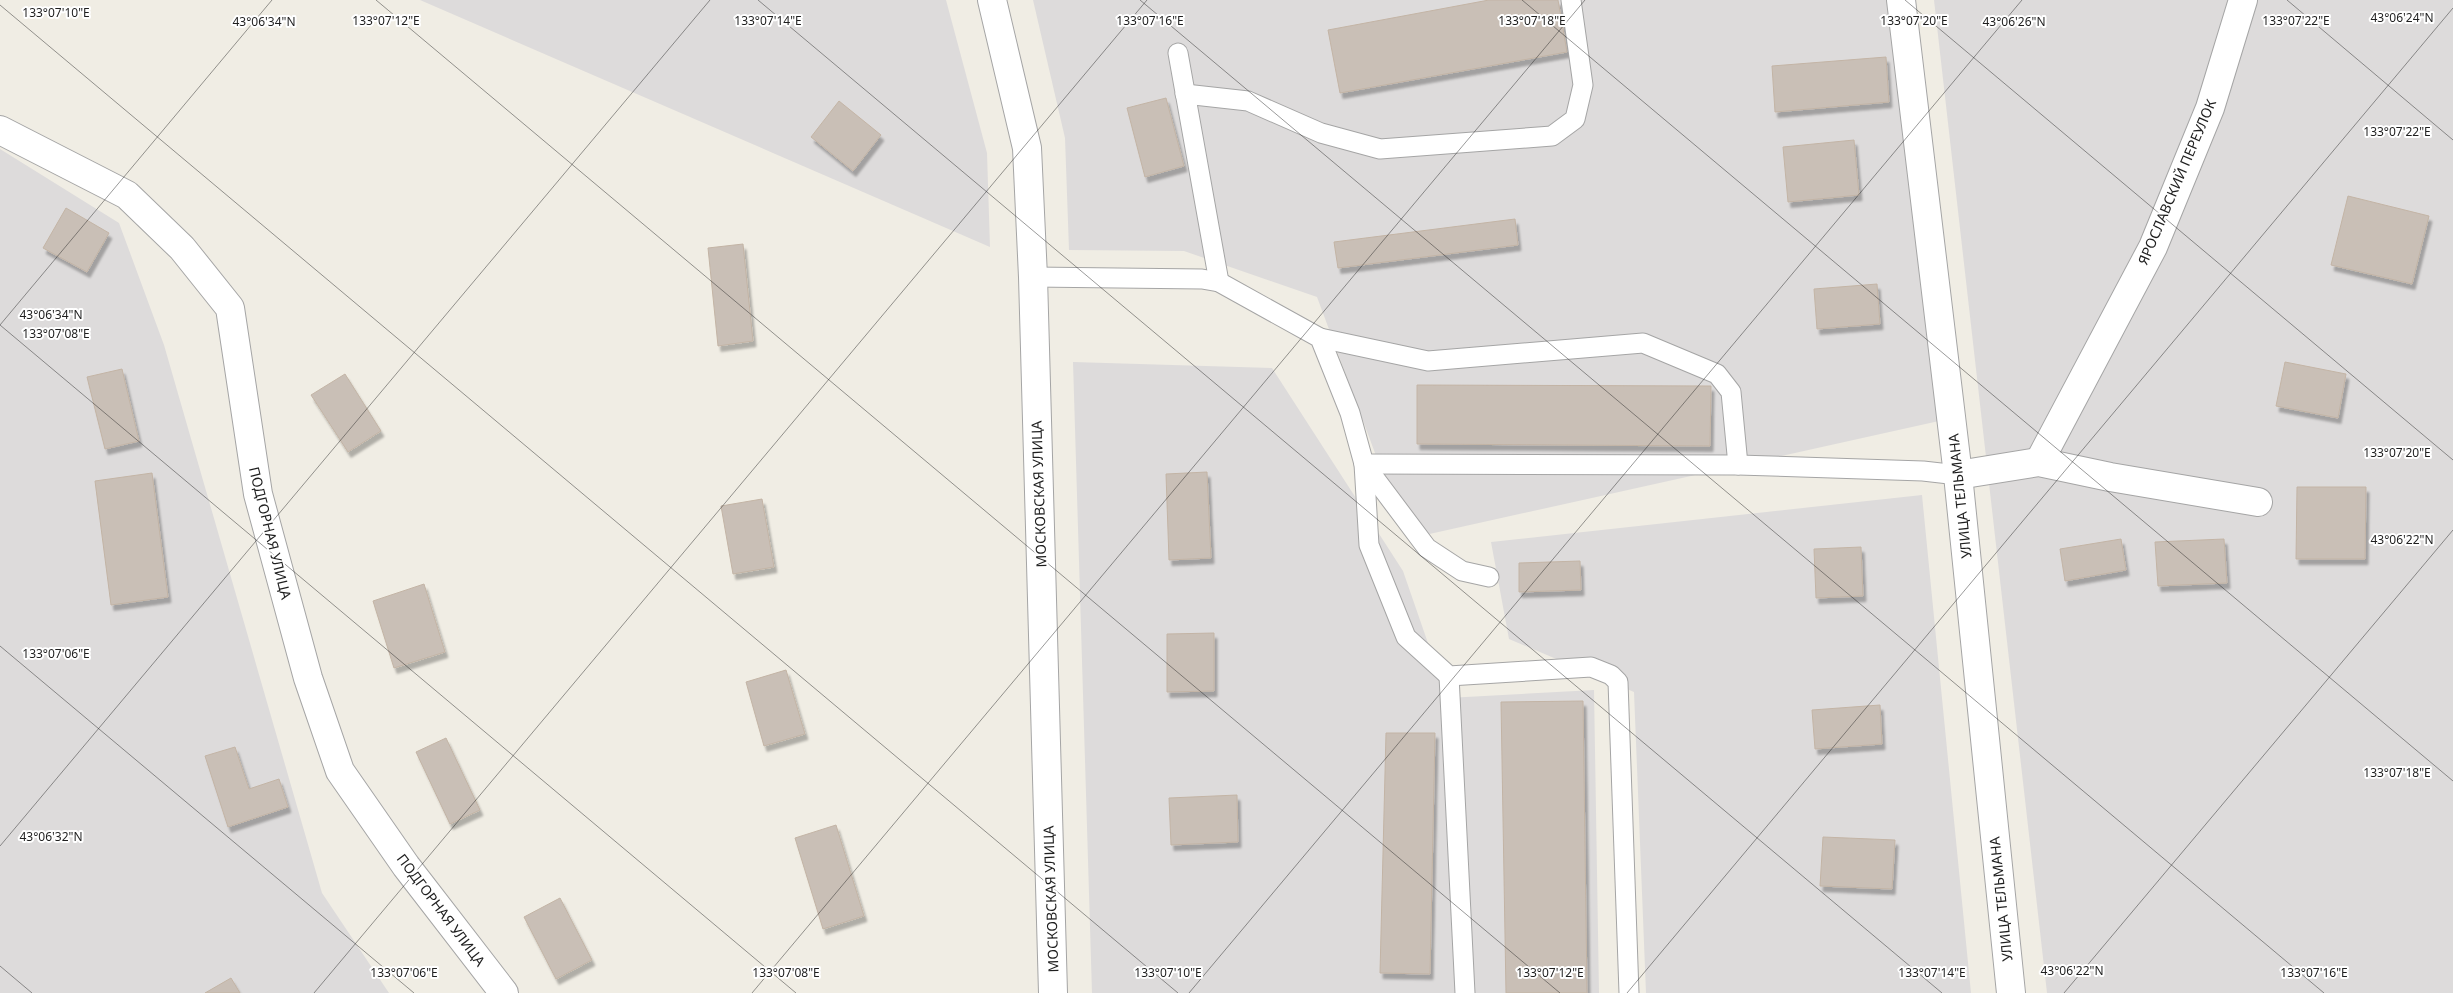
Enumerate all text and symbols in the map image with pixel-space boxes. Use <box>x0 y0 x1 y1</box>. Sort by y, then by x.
text: 133°07'10"E <box>22 4 90 21</box>
text: 43°06'24"N <box>2370 9 2434 26</box>
text: 133°07'12"E <box>352 12 420 29</box>
text: 133°07'14"E <box>734 12 802 29</box>
text: 133°07'16"E <box>1116 12 1184 29</box>
text: 133°07'18"E <box>1498 12 1566 29</box>
text: 133°07'20"E <box>1880 12 1948 29</box>
text: 133°07'22"E <box>2262 12 2330 29</box>
text: 43°06'34"N <box>232 13 296 30</box>
text: 43°06'26"N <box>1982 13 2046 30</box>
street label: ЯРОСЛАВСКИЙ ПЕРЕУЛОК <box>2133 96 2220 268</box>
text: 133°07'22"E <box>2363 123 2431 140</box>
text: 43°06'34"N <box>19 306 83 323</box>
text: 133°07'08"E <box>22 325 90 342</box>
street label: МОСКОВСКАЯ УЛИЦА <box>1026 420 1051 568</box>
street label: УЛИЦА ТЕЛЬМАНА <box>1943 433 1976 559</box>
text: 133°07'20"E <box>2363 444 2431 461</box>
street label: ПОДГОРНАЯ УЛИЦА <box>245 465 296 601</box>
text: 43°06'22"N <box>2370 531 2434 548</box>
text: 133°07'06"E <box>22 645 90 662</box>
text: 133°07'18"E <box>2363 764 2431 781</box>
street label: МОСКОВСКАЯ УЛИЦА <box>1038 825 1063 973</box>
text: 43°06'32"N <box>19 828 83 845</box>
street label: УЛИЦА ТЕЛЬМАНА <box>1984 836 2017 962</box>
street label: ПОДГОРНАЯ УЛИЦА <box>393 850 490 970</box>
text: 43°06'22"N <box>2040 962 2104 979</box>
text: 133°07'06"E <box>370 964 438 981</box>
text: 133°07'08"E <box>752 964 820 981</box>
text: 133°07'10"E <box>1134 964 1202 981</box>
text: 133°07'12"E <box>1516 964 1584 981</box>
text: 133°07'14"E <box>1898 964 1966 981</box>
text: 133°07'16"E <box>2280 964 2348 981</box>

